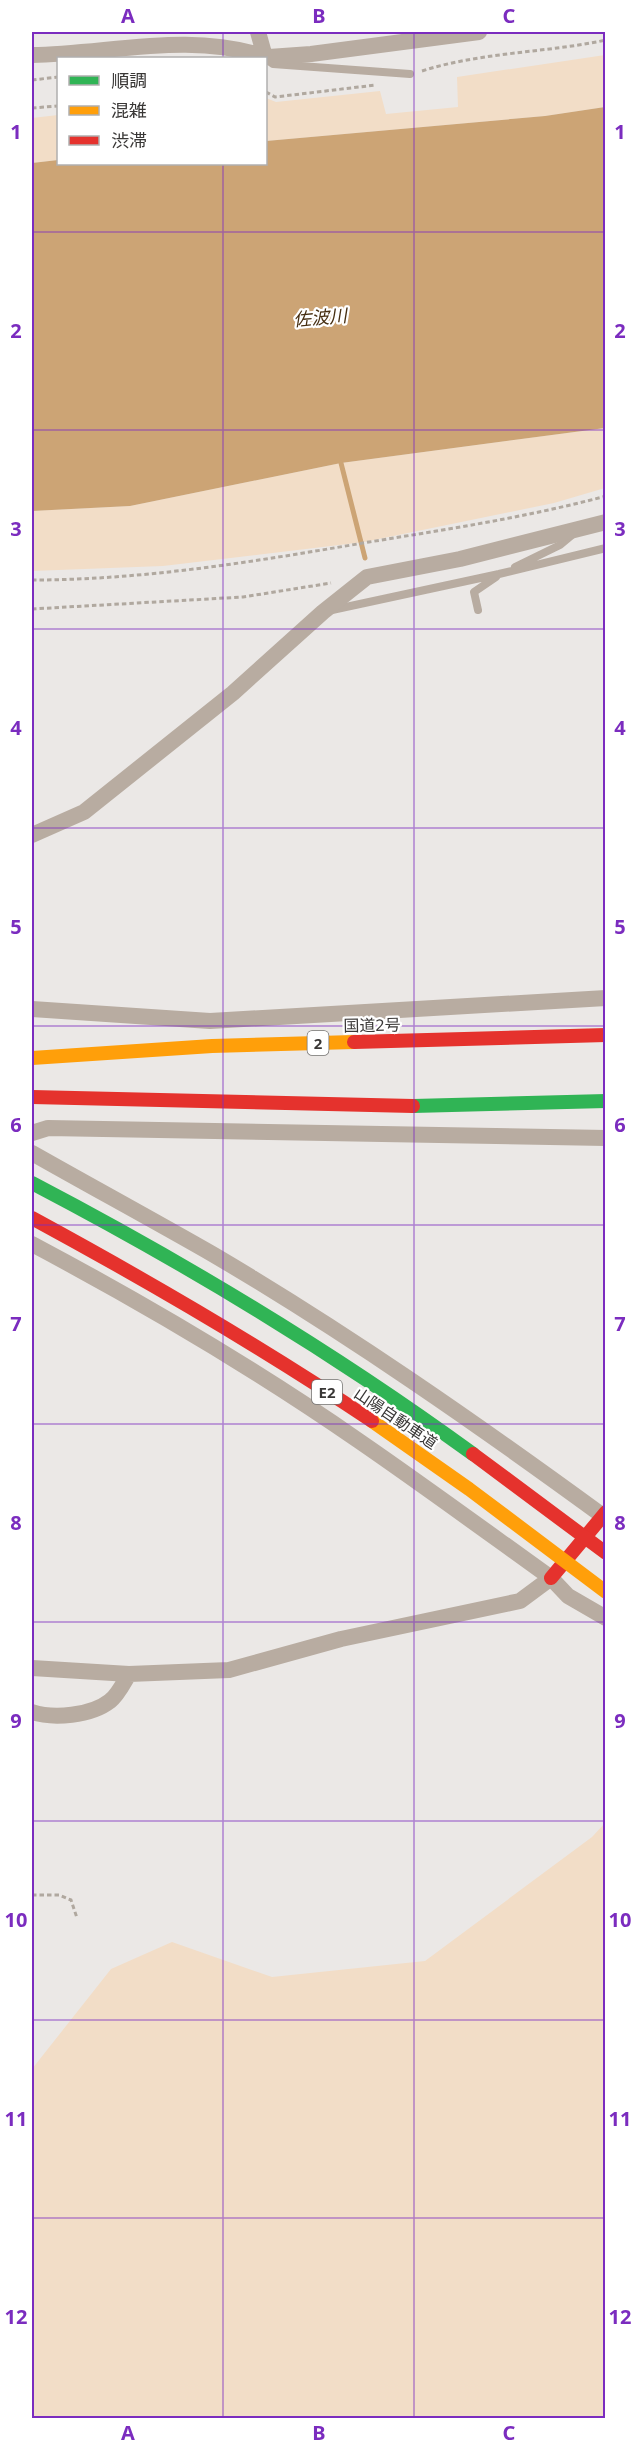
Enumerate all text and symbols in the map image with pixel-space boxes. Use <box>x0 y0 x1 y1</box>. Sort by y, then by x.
text: A <box>121 2 135 29</box>
text: B <box>312 2 326 29</box>
text: C <box>503 2 516 29</box>
legend <box>57 57 267 165</box>
text: 順調 <box>111 68 147 92</box>
text: 混雑 <box>111 98 147 122</box>
text: 1 <box>10 118 22 145</box>
text: 1 <box>614 118 626 145</box>
text: 渋滞 <box>111 128 147 152</box>
water label: 佐波川 <box>292 303 350 331</box>
text: 2 <box>10 317 22 344</box>
text: 2 <box>614 317 626 344</box>
text: 3 <box>10 515 22 542</box>
text: 3 <box>614 515 626 542</box>
text: 4 <box>10 714 22 741</box>
text: 4 <box>614 714 626 741</box>
text: 5 <box>10 913 22 940</box>
text: 5 <box>614 913 626 940</box>
street label: 国道2号 <box>343 1014 401 1036</box>
road number: 2 <box>308 1031 328 1055</box>
text: 6 <box>10 1111 22 1138</box>
text: 6 <box>614 1111 626 1138</box>
text: 7 <box>10 1310 22 1337</box>
text: 7 <box>614 1310 626 1337</box>
road number: E2 <box>312 1380 342 1404</box>
street label: 山陽自動車道 <box>350 1382 442 1454</box>
text: 8 <box>10 1509 22 1536</box>
text: 8 <box>614 1509 626 1536</box>
text: 9 <box>10 1707 22 1734</box>
text: 9 <box>614 1707 626 1734</box>
text: 10 <box>5 1906 27 1933</box>
text: 10 <box>609 1906 631 1933</box>
text: 11 <box>5 2105 27 2132</box>
text: 11 <box>609 2105 631 2132</box>
text: 12 <box>5 2303 27 2330</box>
text: 12 <box>609 2303 631 2330</box>
text: A <box>121 2419 135 2446</box>
text: B <box>312 2419 326 2446</box>
text: C <box>503 2419 516 2446</box>

